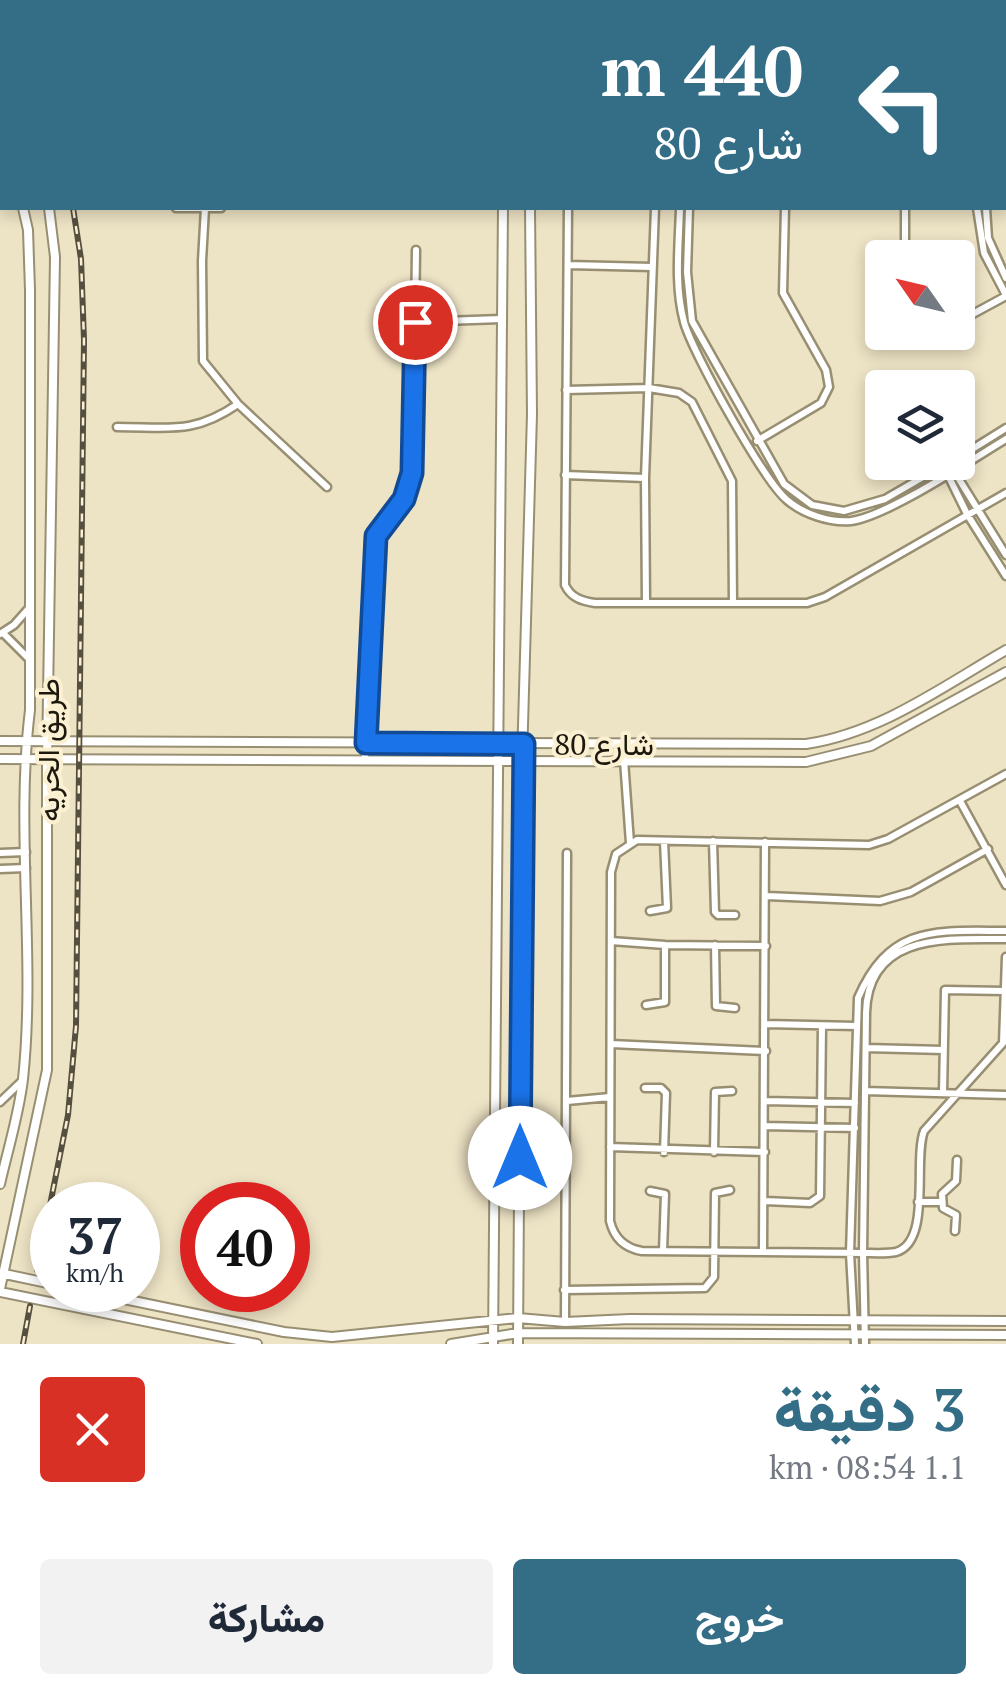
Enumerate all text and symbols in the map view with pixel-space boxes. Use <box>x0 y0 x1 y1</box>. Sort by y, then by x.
text: 440 m <box>601 23 803 116</box>
icon: left <box>838 40 968 170</box>
text: شارع 80 <box>654 112 803 172</box>
north arrow <box>865 240 975 350</box>
map controls <box>865 240 975 480</box>
pin <box>373 280 458 365</box>
icon: arrive <box>388 295 443 350</box>
button: layers <box>865 370 975 480</box>
street label: طريق الحريه <box>28 678 68 822</box>
street label: شارع 80 <box>554 724 654 765</box>
position arrow <box>468 1106 572 1210</box>
speed limit sign: 40 <box>180 1182 310 1312</box>
text: 37 <box>67 1202 123 1268</box>
text: km/h <box>66 1256 124 1289</box>
text: 3 دقيقة <box>774 1369 966 1448</box>
button: close <box>40 1377 145 1482</box>
text: 1.1 km · 08:54 <box>769 1446 966 1488</box>
button: مشاركة <box>40 1559 493 1674</box>
button: خروج <box>513 1559 966 1674</box>

